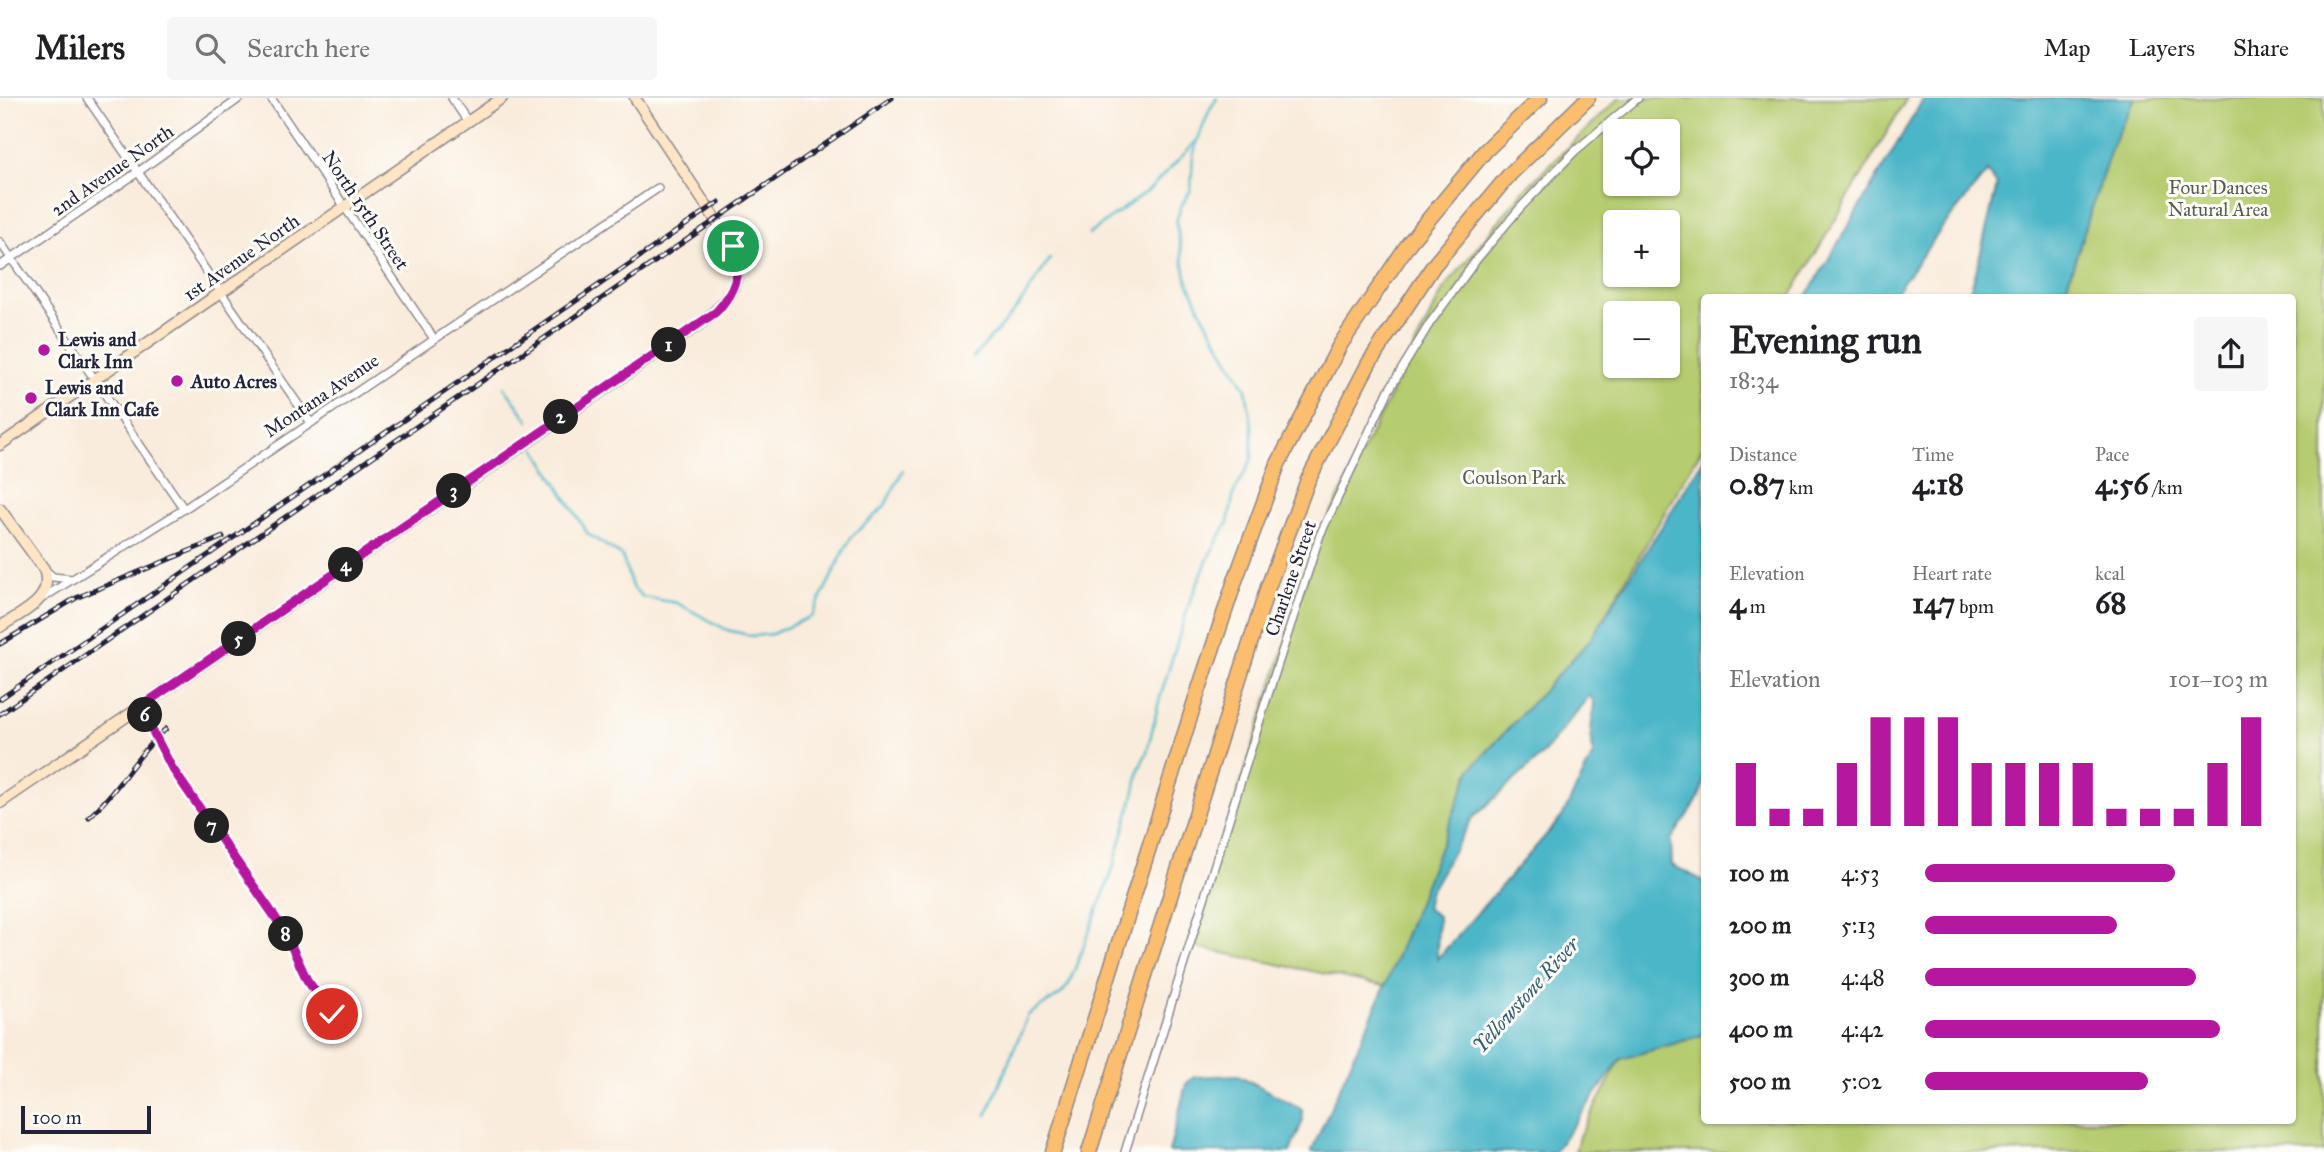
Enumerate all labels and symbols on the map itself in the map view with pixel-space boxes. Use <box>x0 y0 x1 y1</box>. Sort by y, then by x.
street label: 2nd Avenue North <box>47 119 178 221</box>
street label: North 15th Street <box>317 146 414 274</box>
park label: Four Dances Natural Area <box>2168 176 2269 221</box>
street label: 1st Avenue North <box>179 209 304 306</box>
pin <box>703 216 763 276</box>
place label: Lewis and Clark Inn <box>58 328 137 373</box>
pin: 1 <box>652 328 686 362</box>
marker: Lewis and Clark Inn <box>36 342 52 358</box>
street label: Montana Avenue <box>260 349 383 442</box>
place label: Auto Acres <box>189 370 277 393</box>
marker: Auto Acres <box>169 373 185 389</box>
place label: Lewis and Clark Inn Cafe <box>45 376 159 421</box>
marker: Lewis and Clark Inn Cafe <box>23 390 39 406</box>
pin: 2 <box>544 400 578 434</box>
park label: Coulson Park <box>1462 466 1566 489</box>
pin: 3 <box>436 474 472 508</box>
street label: Charlene Street <box>1260 517 1321 639</box>
pin: 4 <box>328 547 364 582</box>
pin: 5 <box>222 622 256 656</box>
pin: 6 <box>128 698 162 732</box>
pin: 7 <box>194 808 230 844</box>
pin: 8 <box>268 916 304 952</box>
water label: Yellowstone River <box>1467 931 1586 1058</box>
pin <box>302 984 362 1044</box>
scale bar <box>21 1103 150 1135</box>

